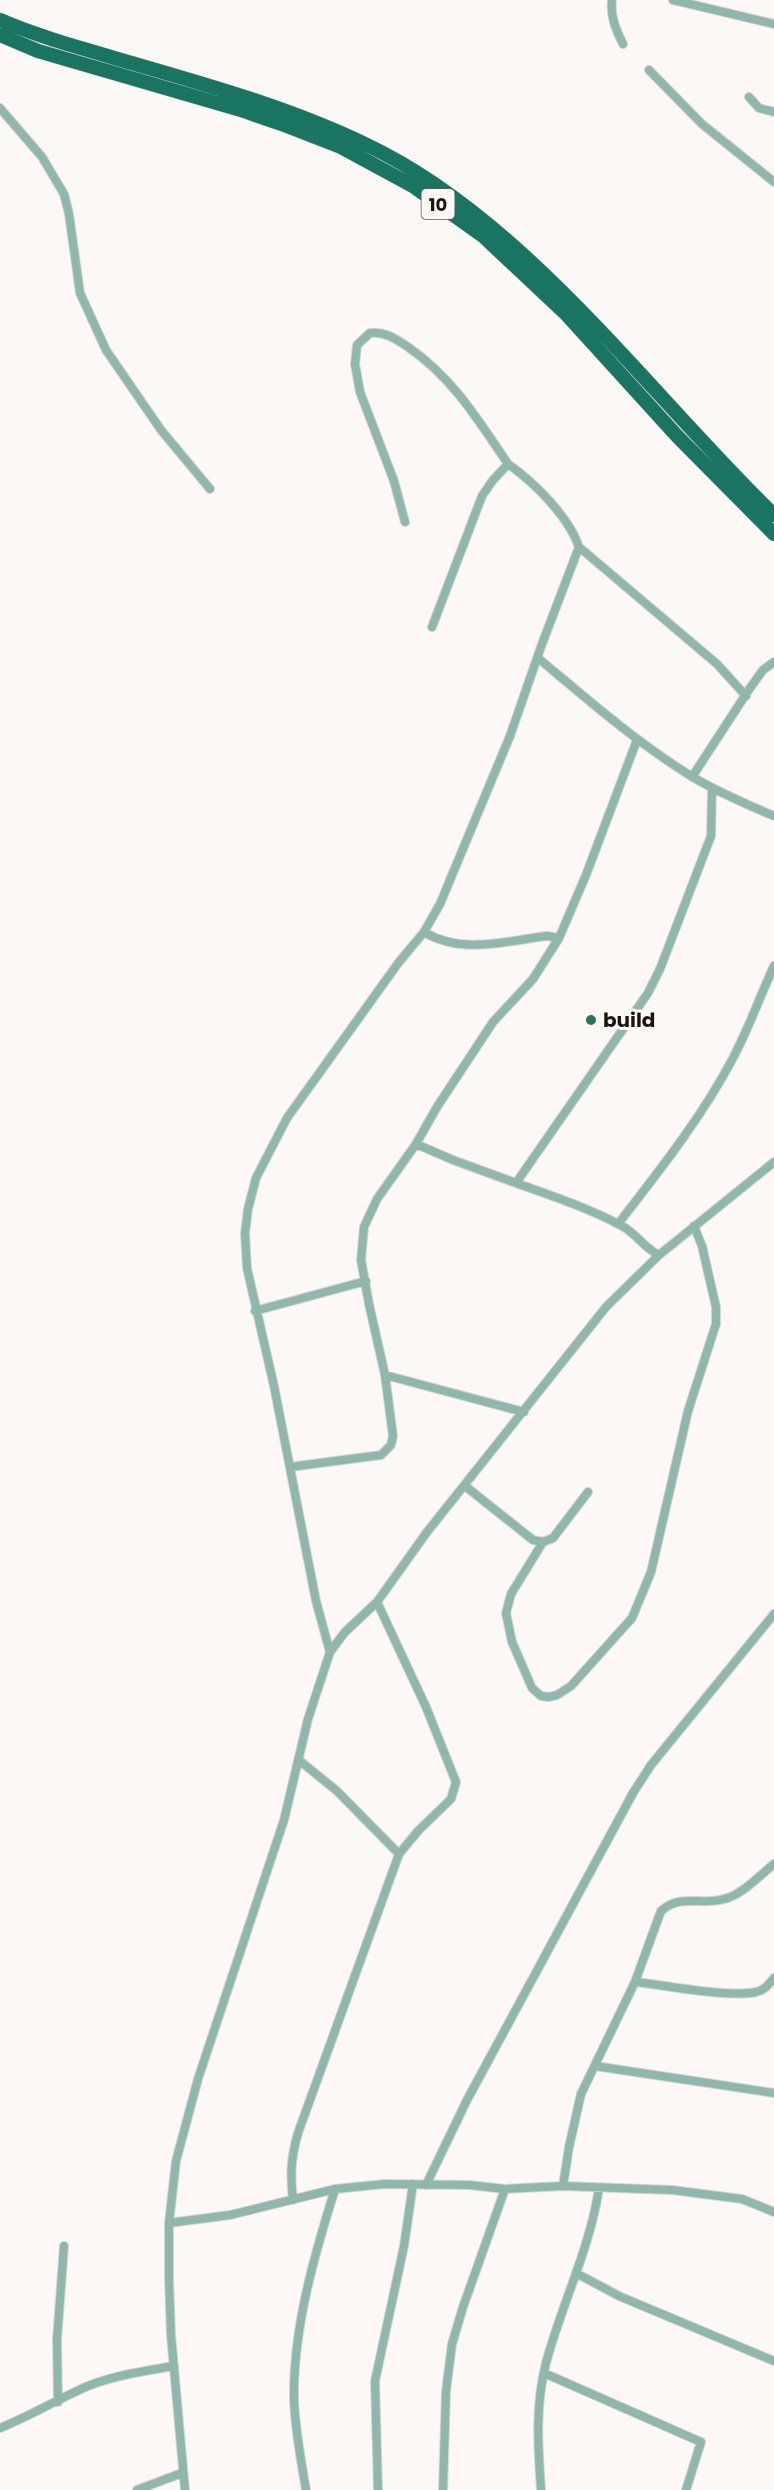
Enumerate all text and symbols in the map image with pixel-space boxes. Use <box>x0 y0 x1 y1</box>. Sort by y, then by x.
road number: 10 <box>422 189 454 219</box>
place label: build <box>603 1006 655 1034</box>
marker: build <box>584 1013 598 1027</box>

